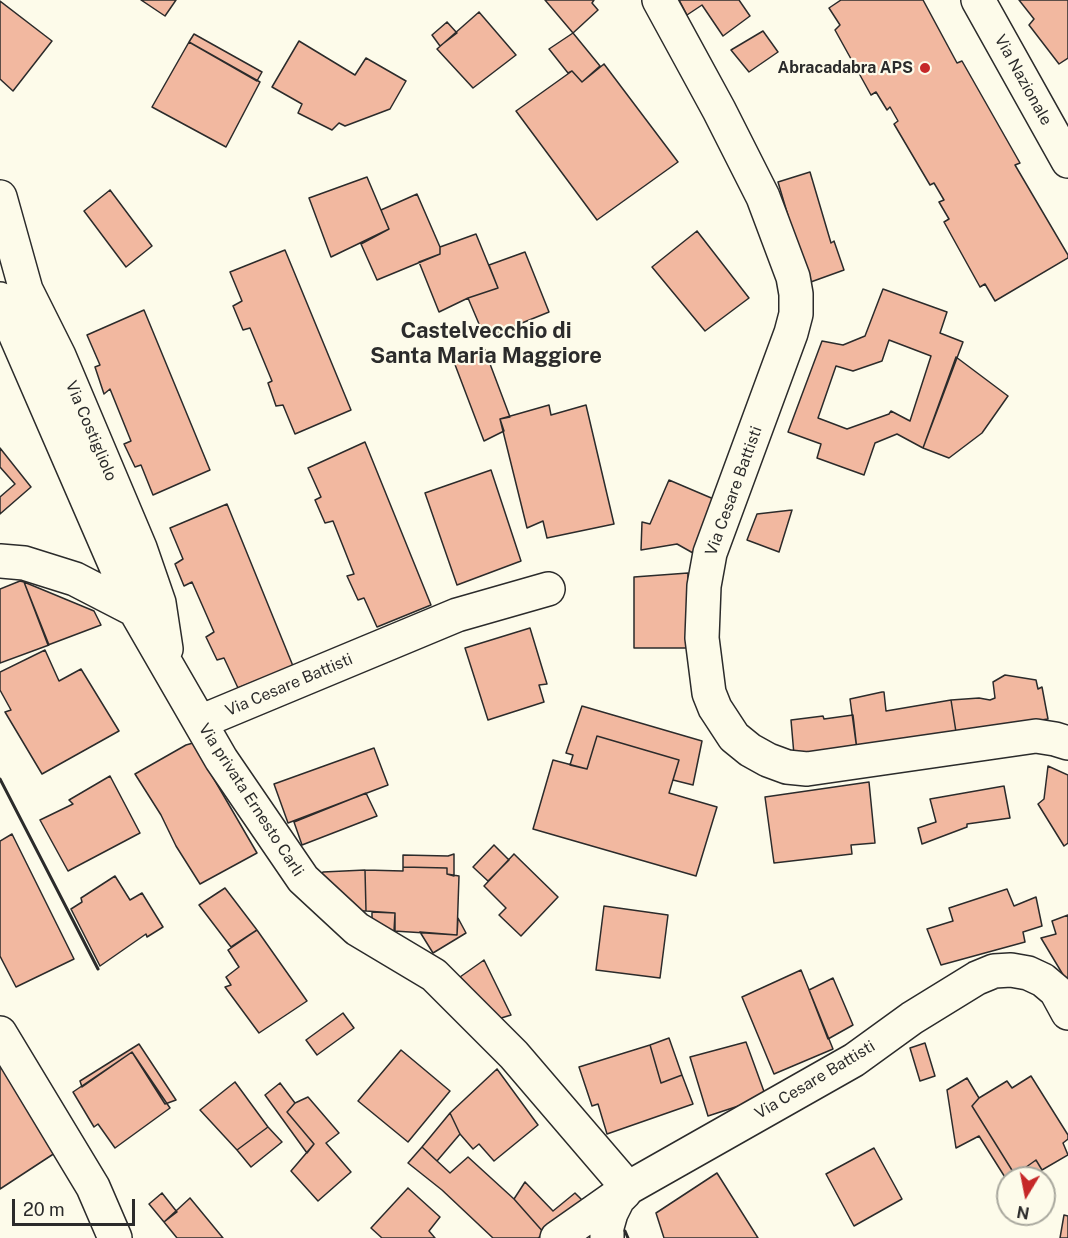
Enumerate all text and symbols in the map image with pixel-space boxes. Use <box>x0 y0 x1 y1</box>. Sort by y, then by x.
street label: Via Nazionale <box>990 31 1056 129</box>
place label: Abracadabra APS <box>778 58 913 78</box>
marker: Abracadabra APS <box>918 61 932 75</box>
district label: Castelvecchio di Santa Maria Maggiore <box>370 318 602 370</box>
street label: Via Costigliolo <box>61 378 121 484</box>
street label: Via Cesare Battisti <box>702 424 766 558</box>
street label: Via Cesare Battisti <box>222 650 356 720</box>
street label: Via privata Ernesto Carli <box>194 720 308 880</box>
street label: Via Cesare Battisti <box>752 1037 878 1123</box>
north arrow <box>996 1166 1056 1226</box>
scale bar <box>15 1187 138 1225</box>
text: 20 m <box>23 1199 65 1220</box>
text: N <box>1015 1202 1031 1223</box>

